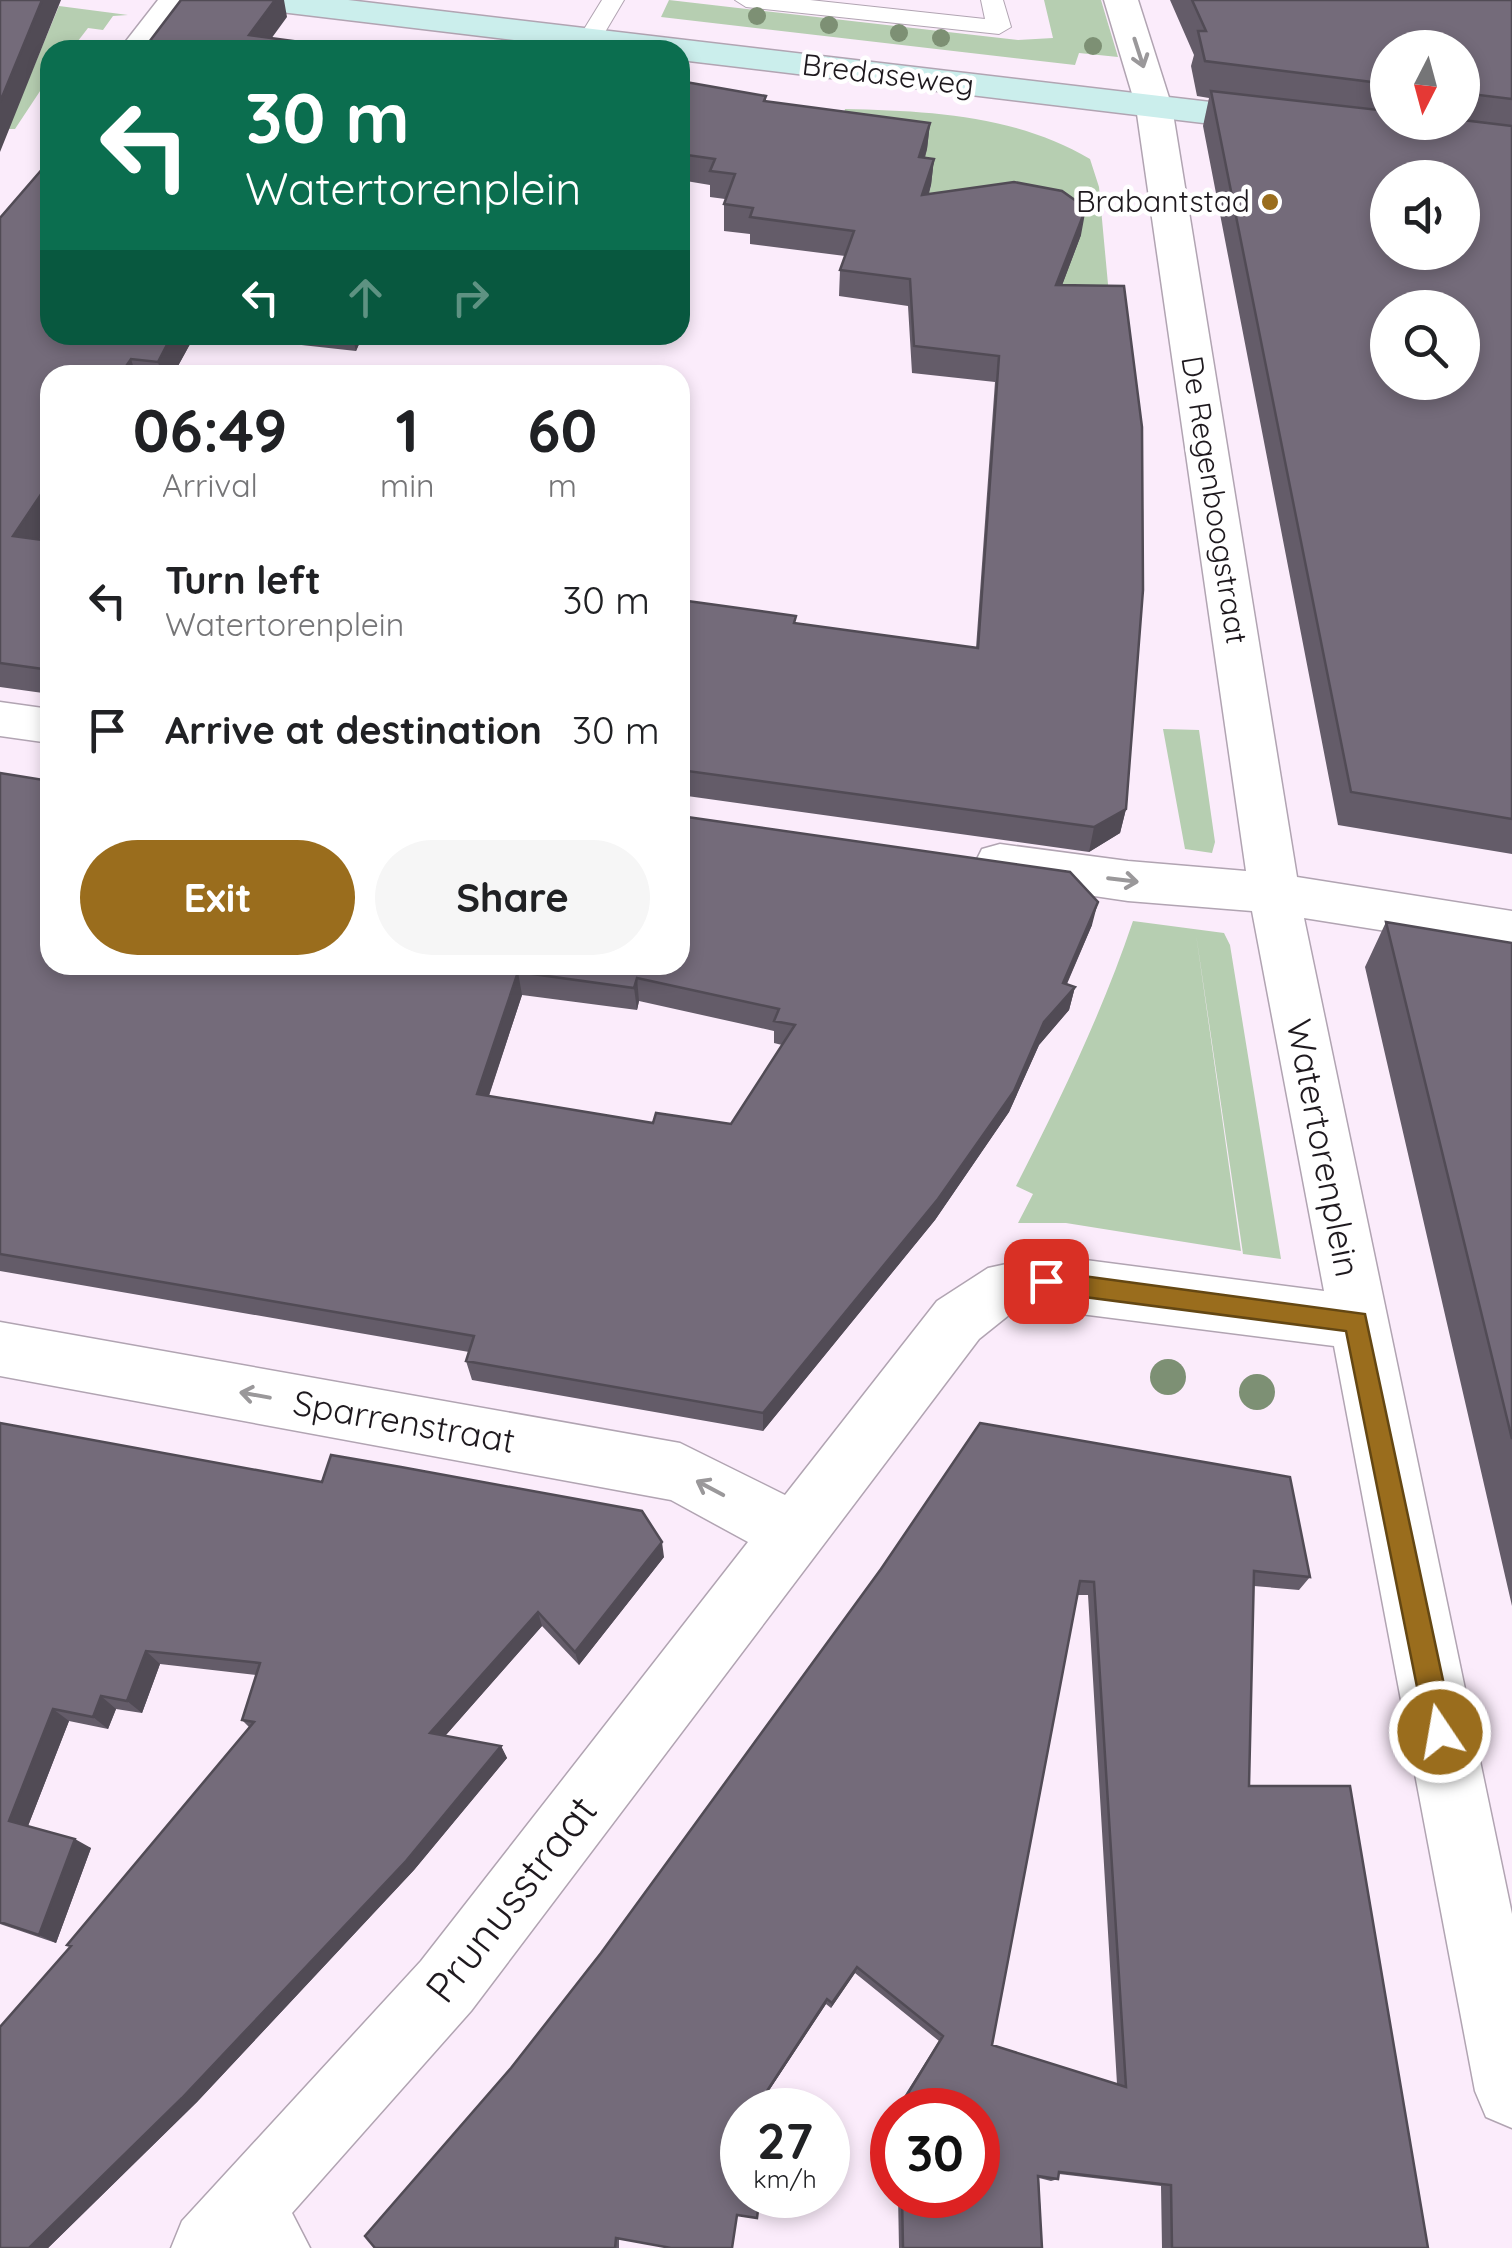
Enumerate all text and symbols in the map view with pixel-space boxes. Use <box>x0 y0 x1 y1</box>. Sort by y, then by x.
north arrow <box>1370 30 1480 140</box>
map controls <box>1370 30 1480 400</box>
one-way arrow <box>1131 37 1149 68</box>
street label: Bredaseweg <box>800 45 976 103</box>
text: 30 m <box>245 73 410 161</box>
icon: left <box>80 80 210 210</box>
text: Watertorenplein <box>245 160 581 216</box>
button: sound <box>1370 160 1480 270</box>
place label: Brabantstad <box>1076 182 1250 220</box>
marker: Brabantstad <box>1259 191 1281 213</box>
icon: left <box>233 270 288 325</box>
icon: ahead <box>338 270 393 325</box>
icon: right <box>443 270 498 325</box>
button: search <box>1370 290 1480 400</box>
street label: De Regenboogstraat <box>1173 353 1257 647</box>
text: 06:49 <box>133 392 287 467</box>
text: 1 <box>396 392 419 467</box>
text: 60 <box>527 392 597 467</box>
text: Arrival <box>162 465 258 505</box>
text: min <box>380 465 435 505</box>
text: m <box>548 465 577 505</box>
text: Turn left <box>165 556 321 604</box>
icon: left <box>80 573 135 628</box>
text: 30 m <box>562 576 650 624</box>
text: Watertorenplein <box>165 604 404 644</box>
icon: arrive <box>80 703 135 758</box>
text: Arrive at destination <box>165 706 542 754</box>
text: 30 m <box>572 706 660 754</box>
button: Exit <box>80 840 355 955</box>
button: Share <box>375 840 650 955</box>
one-way arrow <box>1106 871 1139 890</box>
street label: Watertorenplein <box>1277 1015 1371 1280</box>
pin <box>1004 1239 1089 1324</box>
icon: arrive <box>1019 1254 1074 1309</box>
street label: Sparrenstraat <box>290 1380 518 1462</box>
one-way arrow <box>240 1385 272 1404</box>
one-way arrow <box>695 1477 725 1497</box>
position arrow <box>1388 1680 1492 1784</box>
street label: Prunusstraat <box>413 1785 608 2013</box>
speed limit sign: 30 <box>870 2088 1000 2218</box>
text: 27 <box>757 2109 813 2172</box>
text: km/h <box>753 2163 817 2194</box>

